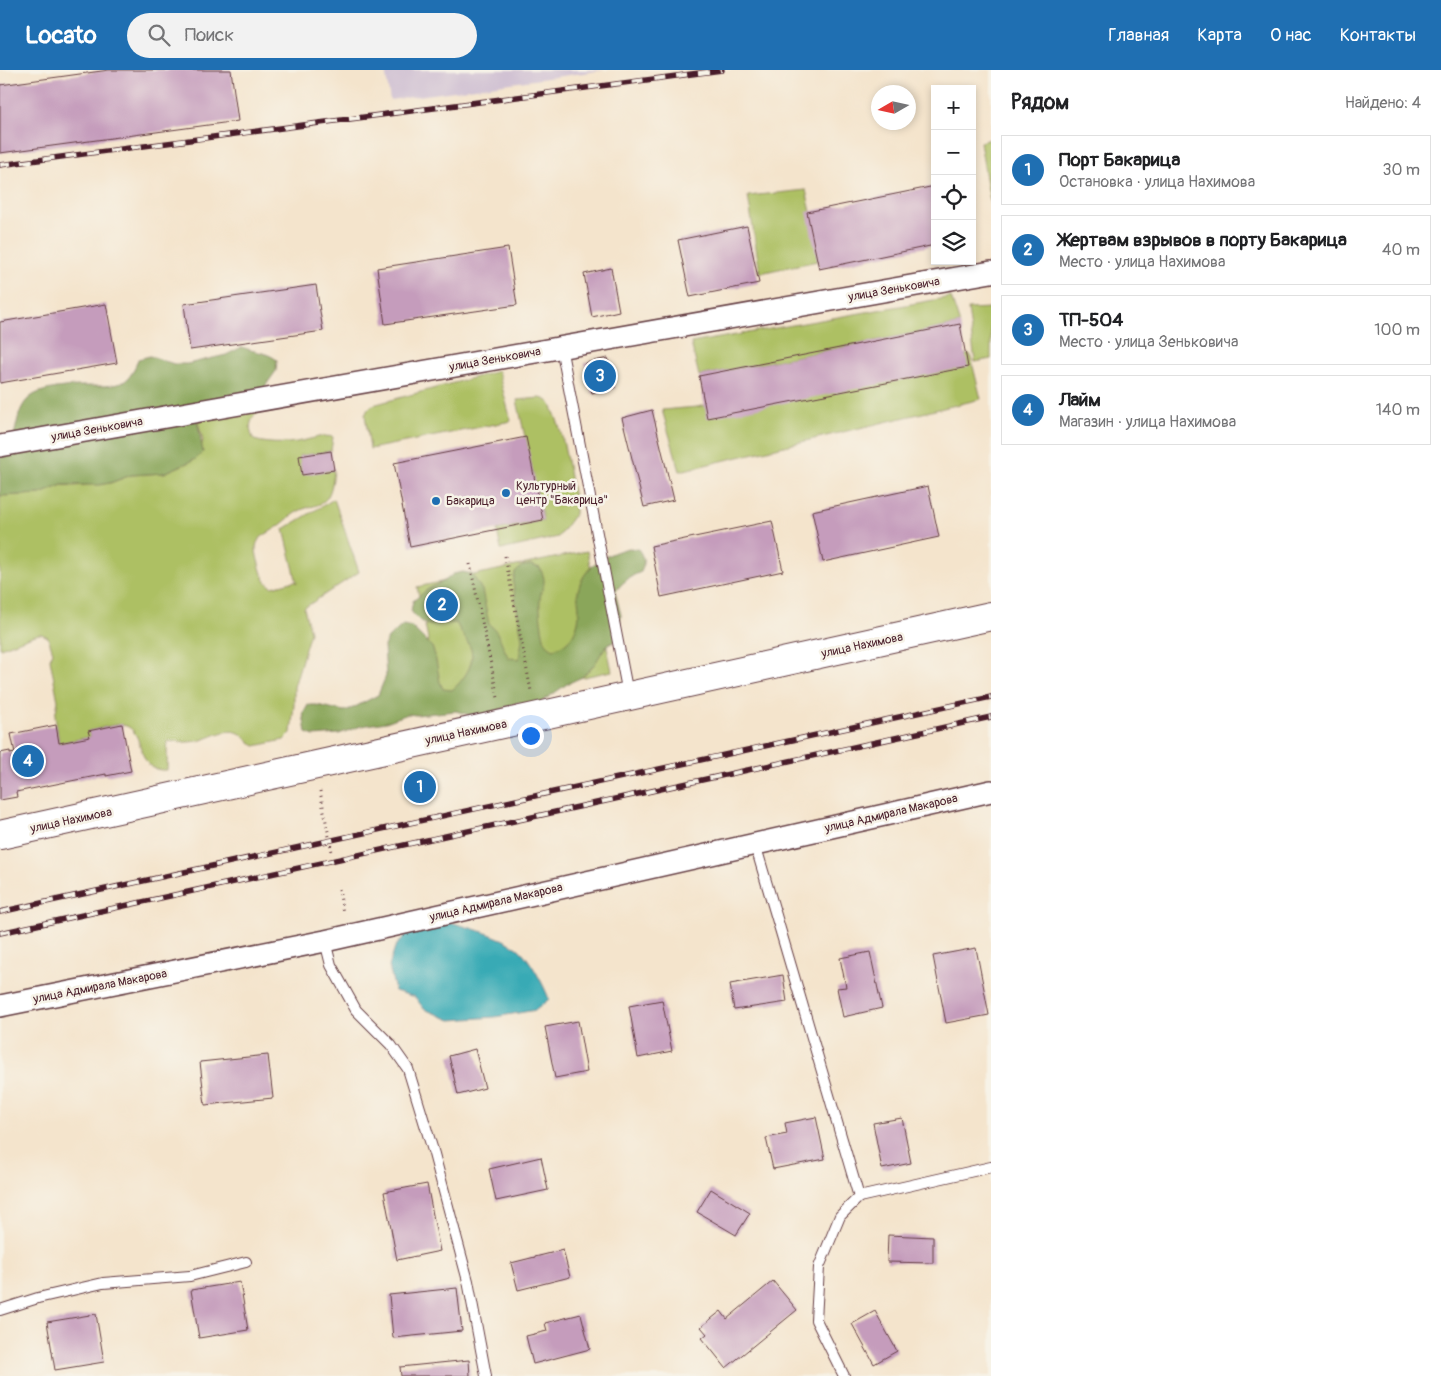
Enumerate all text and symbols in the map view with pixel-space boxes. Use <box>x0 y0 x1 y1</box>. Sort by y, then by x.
search box <box>127 13 477 58</box>
text: Locato <box>25 21 97 50</box>
icon: search <box>145 21 173 49</box>
text: Поиск <box>185 23 234 47</box>
text: Главная <box>1108 24 1169 47</box>
text: Карта <box>1197 24 1242 47</box>
text: О нас <box>1270 24 1312 47</box>
text: Контакты <box>1340 24 1416 47</box>
north arrow <box>871 85 916 130</box>
map controls <box>931 85 976 265</box>
button: + <box>931 85 976 130</box>
text: Рядом <box>1011 89 1069 116</box>
text: Найдено: 4 <box>1345 93 1421 113</box>
button: − <box>931 130 976 175</box>
text: Порт Бакарица <box>1059 148 1180 172</box>
text: 1 <box>1025 160 1031 180</box>
text: 30 m <box>1382 160 1420 180</box>
text: Остановка · улица Нахимова <box>1059 172 1255 192</box>
button: locate <box>931 175 976 220</box>
button: layers <box>931 220 976 265</box>
text: Жертвам взрывов в порту Бакарица <box>1059 228 1347 252</box>
text: 2 <box>1024 240 1032 260</box>
text: 40 m <box>1382 240 1420 260</box>
text: Место · улица Нахимова <box>1059 252 1225 272</box>
street label: улица Зеньковича <box>846 274 941 305</box>
text: ТП-504 <box>1059 308 1123 332</box>
text: 3 <box>1024 320 1032 340</box>
text: 100 m <box>1374 320 1420 340</box>
text: Место · улица Зеньковича <box>1059 332 1238 352</box>
street label: улица Зеньковича <box>447 344 542 375</box>
pin: 3 <box>584 357 616 395</box>
text: Лайм <box>1059 388 1101 412</box>
text: 4 <box>1023 400 1033 420</box>
text: 140 m <box>1376 400 1420 420</box>
text: Магазин · улица Нахимова <box>1059 412 1236 432</box>
street label: улица Зеньковича <box>49 414 144 445</box>
place label: Культурный центр "Бакарица" <box>516 479 608 508</box>
marker: Культурный центр "Бакарица" <box>500 487 512 499</box>
place label: Бакарица <box>446 494 495 509</box>
marker: Бакарица <box>430 495 442 507</box>
pin: 2 <box>426 586 458 624</box>
street label: улица Нахимова <box>819 629 905 662</box>
street label: улица Нахимова <box>423 716 509 749</box>
your location <box>518 723 544 749</box>
pin: 4 <box>12 742 44 780</box>
pin: 1 <box>404 768 436 806</box>
street label: улица Адмирала Макарова <box>822 791 959 836</box>
street label: улица Нахимова <box>28 804 114 837</box>
street label: улица Адмирала Макарова <box>427 880 564 925</box>
street label: улица Адмирала Макарова <box>31 966 169 1007</box>

